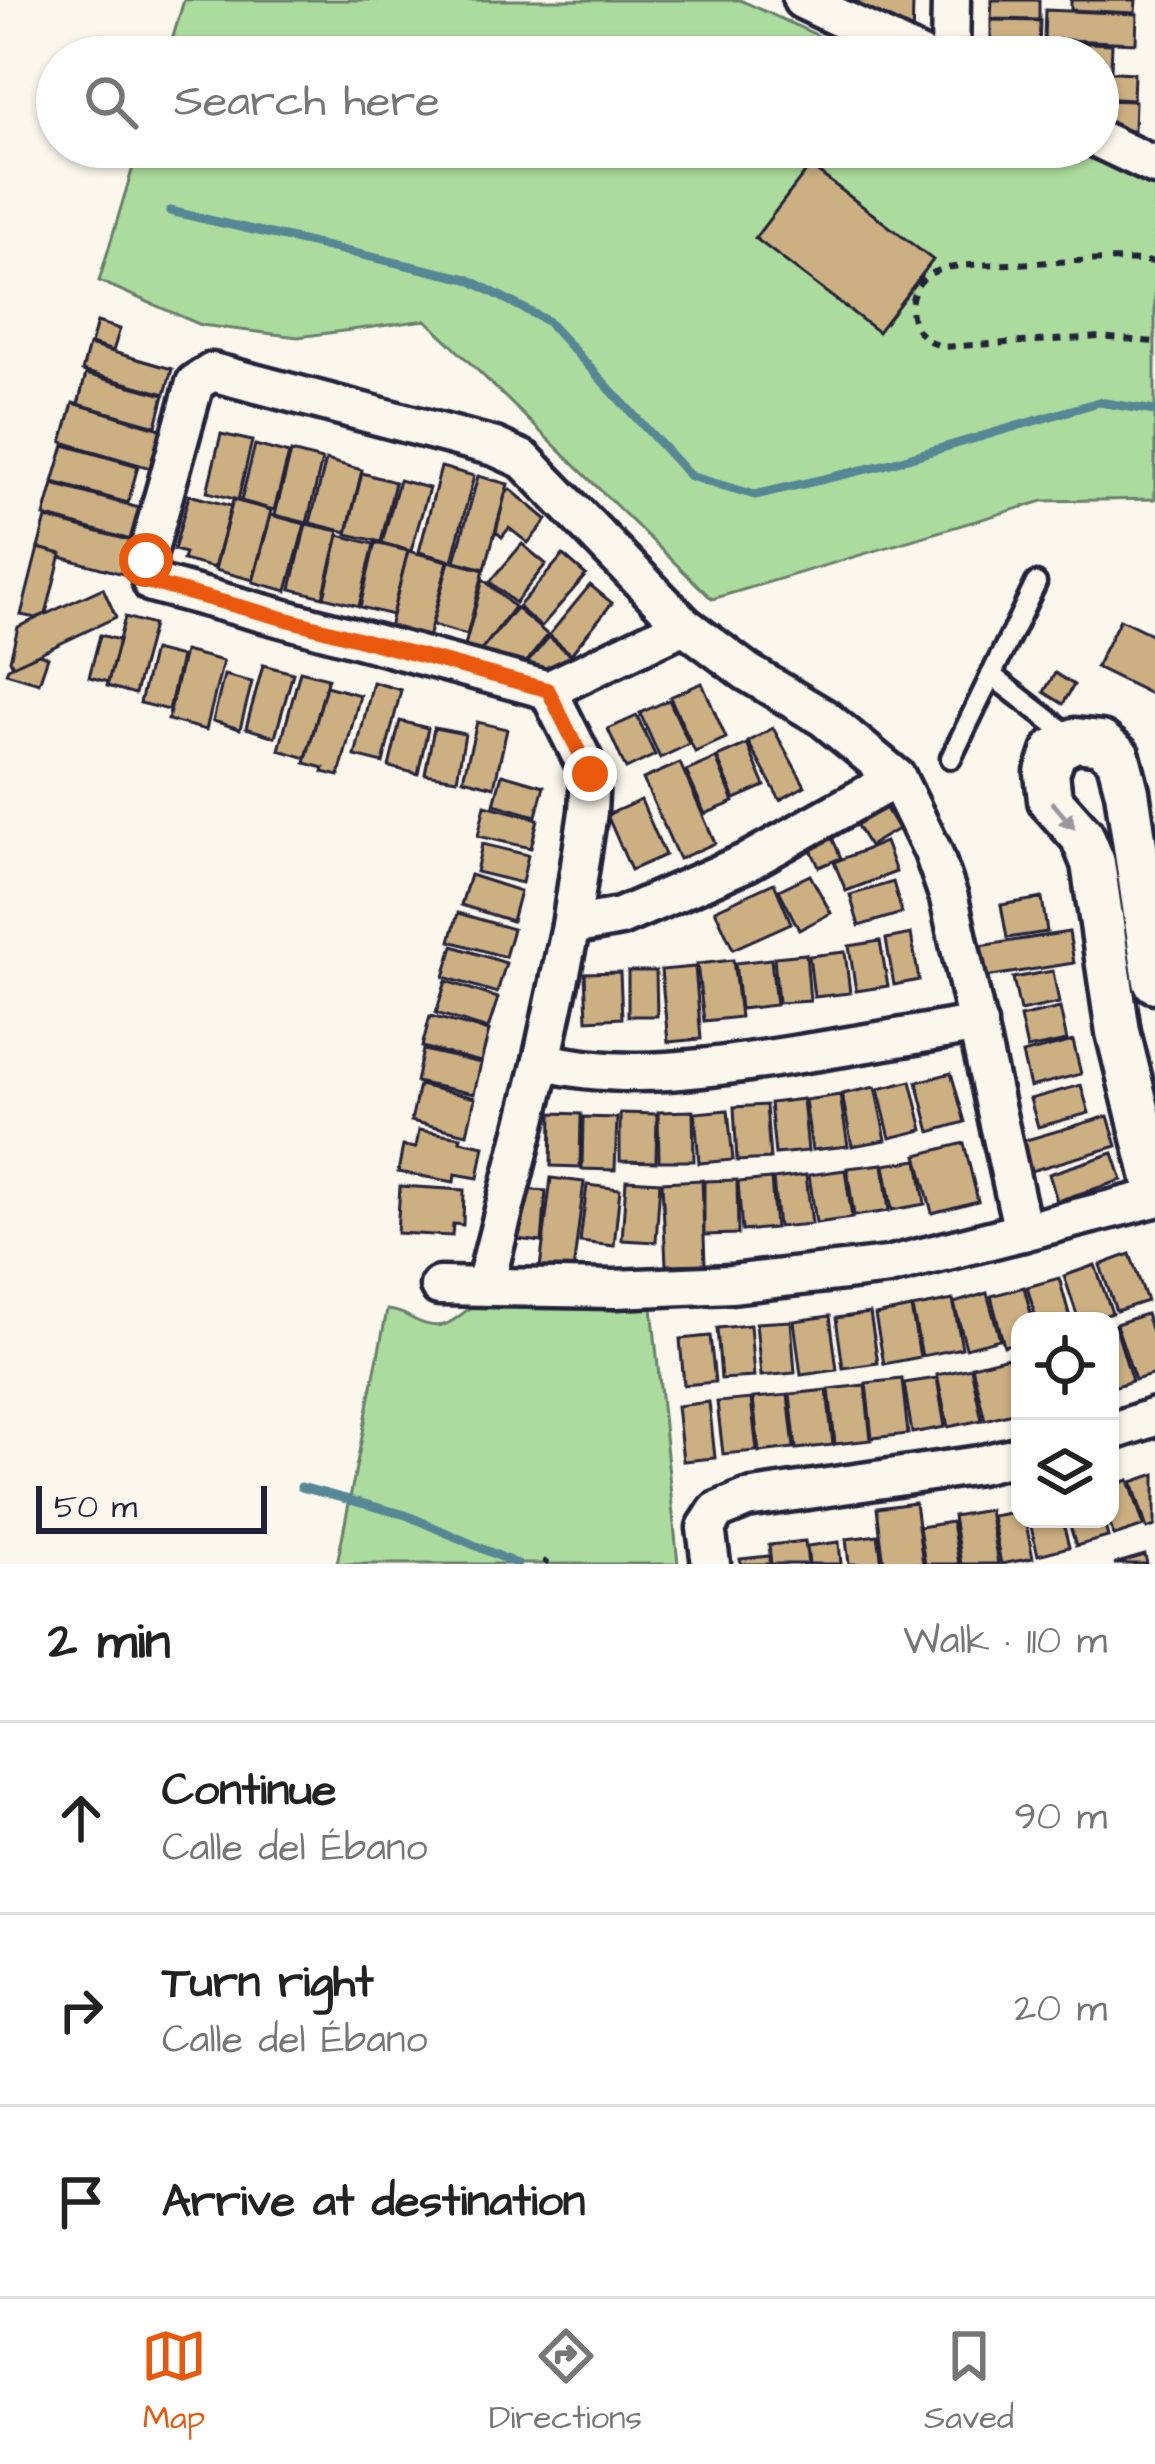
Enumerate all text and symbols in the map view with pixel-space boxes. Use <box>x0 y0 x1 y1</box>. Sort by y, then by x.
search box <box>36 36 1119 168</box>
icon: search <box>78 69 144 135</box>
text: Search here <box>174 71 440 133</box>
route start <box>119 533 173 587</box>
route end <box>563 747 617 801</box>
one-way arrow <box>1050 800 1076 830</box>
map controls <box>1011 1312 1119 1528</box>
button: locate <box>1011 1312 1119 1420</box>
button: layers <box>1011 1420 1119 1528</box>
scale bar <box>36 1480 267 1533</box>
text: 50 m <box>54 1484 137 1530</box>
text: 2 min <box>48 1607 171 1678</box>
text: Walk · 110 m <box>903 1615 1107 1669</box>
text: Continue <box>162 1760 336 1822</box>
icon: ahead <box>48 1785 114 1851</box>
text: 90 m <box>1014 1791 1107 1845</box>
text: Calle del Ébano <box>162 1822 428 1876</box>
text: Turn right <box>162 1952 374 2014</box>
icon: right <box>48 1977 114 2043</box>
text: 20 m <box>1014 1983 1107 2037</box>
text: Calle del Ébano <box>162 2014 428 2068</box>
icon: arrive <box>48 2169 114 2235</box>
text: Arrive at destination <box>162 2171 585 2233</box>
tab: Map <box>141 2323 207 2441</box>
tab: Directions <box>489 2323 642 2441</box>
tab: Saved <box>924 2323 1014 2441</box>

